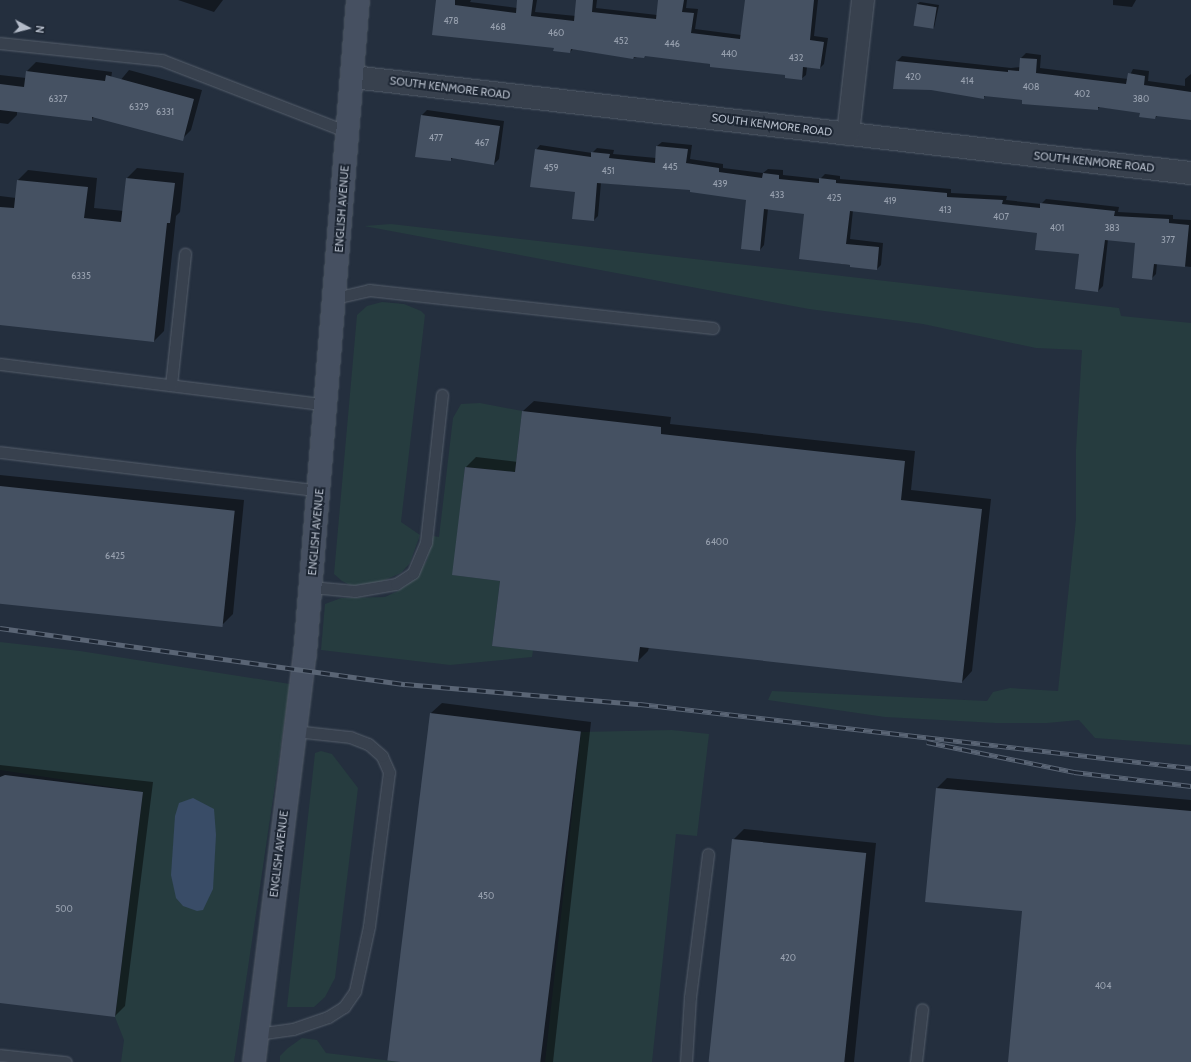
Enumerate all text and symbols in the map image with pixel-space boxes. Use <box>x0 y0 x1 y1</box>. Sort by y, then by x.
north arrow <box>8 8 48 48</box>
house number: 478 <box>443 16 459 26</box>
house number: 468 <box>490 22 506 32</box>
text: N <box>32 25 47 34</box>
house number: 460 <box>548 28 564 38</box>
house number: 452 <box>614 36 628 46</box>
house number: 446 <box>664 39 680 49</box>
house number: 440 <box>721 49 737 59</box>
house number: 432 <box>789 53 803 63</box>
house number: 420 <box>905 72 921 82</box>
street label: SOUTH KENMORE ROAD <box>389 74 511 102</box>
house number: 414 <box>960 76 974 86</box>
house number: 408 <box>1023 82 1039 92</box>
house number: 402 <box>1074 89 1090 99</box>
house number: 6327 <box>48 94 68 104</box>
house number: 380 <box>1133 94 1149 104</box>
house number: 6329 <box>129 102 149 112</box>
house number: 6331 <box>156 107 174 117</box>
street label: SOUTH KENMORE ROAD <box>711 111 833 139</box>
house number: 477 <box>429 133 443 143</box>
house number: 467 <box>475 138 489 148</box>
street label: SOUTH KENMORE ROAD <box>1033 149 1155 175</box>
house number: 445 <box>662 162 678 172</box>
house number: 459 <box>543 163 559 173</box>
street label: ENGLISH AVENUE <box>332 165 352 253</box>
house number: 451 <box>601 166 615 176</box>
house number: 439 <box>712 179 728 189</box>
house number: 433 <box>770 190 784 200</box>
house number: 425 <box>827 193 841 203</box>
house number: 419 <box>883 196 897 206</box>
house number: 413 <box>938 205 952 215</box>
house number: 407 <box>993 212 1009 222</box>
house number: 401 <box>1050 223 1064 233</box>
house number: 383 <box>1104 223 1120 233</box>
house number: 377 <box>1161 235 1175 245</box>
house number: 6335 <box>71 271 91 281</box>
street label: ENGLISH AVENUE <box>306 488 326 576</box>
house number: 6400 <box>706 537 728 547</box>
house number: 6425 <box>105 551 125 561</box>
street label: ENGLISH AVENUE <box>267 810 291 898</box>
house number: 450 <box>478 891 494 901</box>
house number: 500 <box>55 904 73 914</box>
house number: 420 <box>780 953 796 963</box>
house number: 404 <box>1095 981 1111 991</box>

